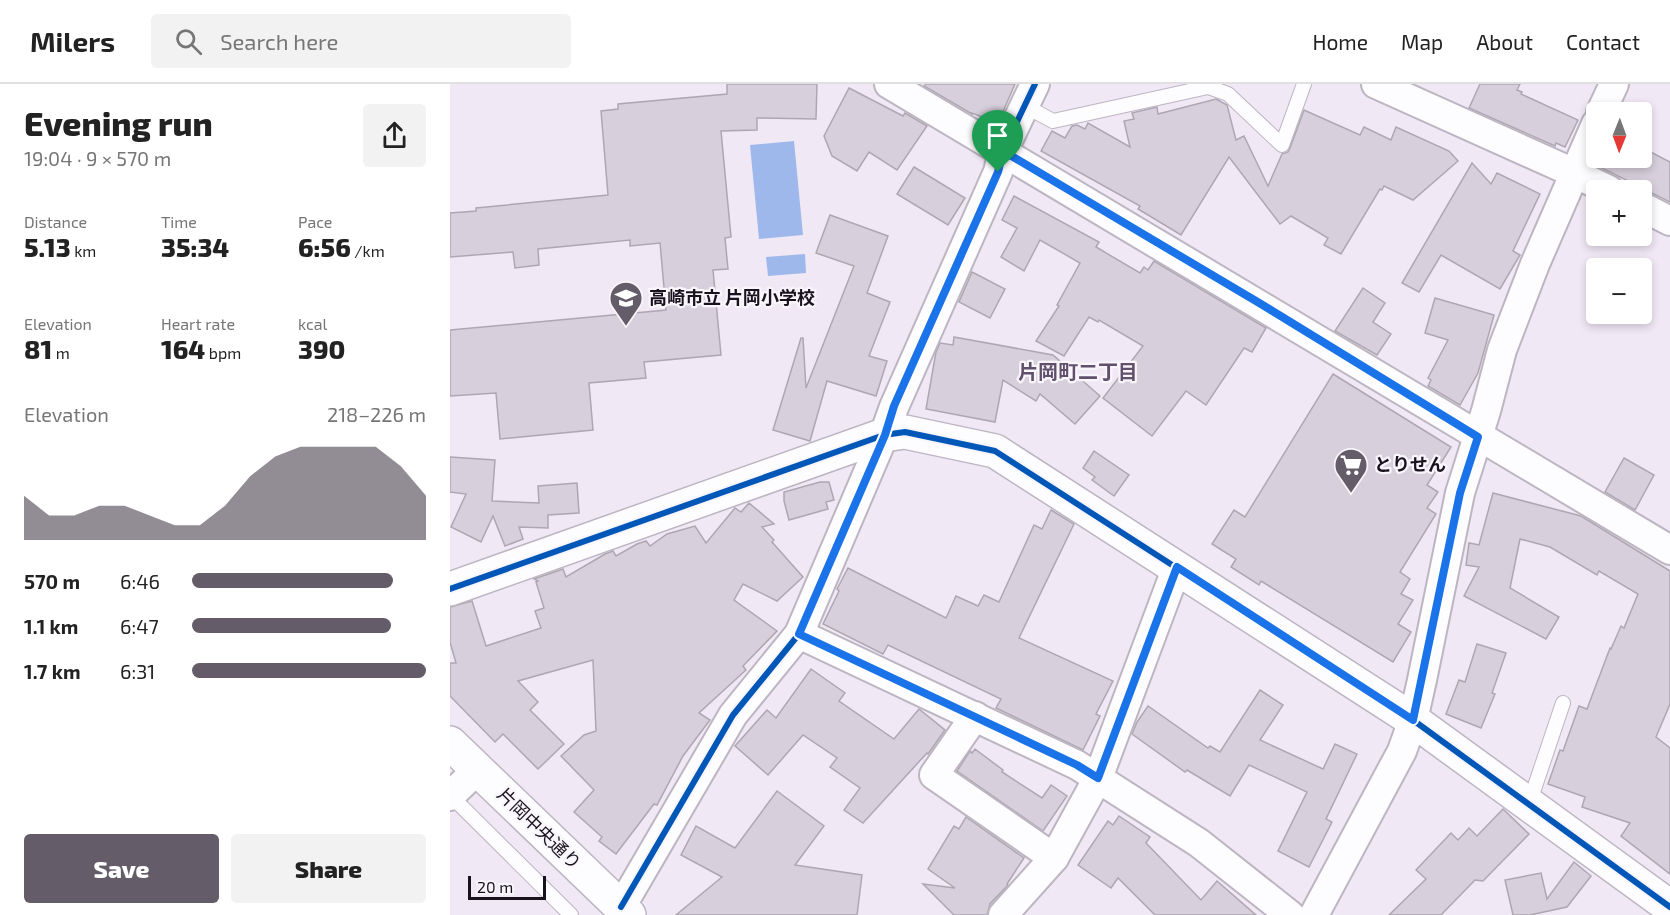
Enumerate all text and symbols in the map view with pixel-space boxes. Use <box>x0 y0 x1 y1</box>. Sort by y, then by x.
search box <box>151 14 571 68</box>
text: Milers <box>30 24 115 58</box>
icon: search <box>172 25 205 58</box>
text: Search here <box>220 28 338 54</box>
text: Home <box>1312 29 1368 54</box>
text: Map <box>1401 29 1443 54</box>
text: About <box>1476 29 1533 54</box>
text: Contact <box>1566 29 1640 54</box>
north arrow <box>1586 102 1652 168</box>
map controls <box>1586 102 1652 324</box>
text: Evening run <box>24 103 213 143</box>
button: share <box>363 104 426 167</box>
pin <box>972 110 1023 172</box>
icon: arrive <box>981 119 1014 152</box>
text: 19:04 · 9 × 570 m <box>24 146 171 170</box>
button: + <box>1586 180 1652 246</box>
text: Distance <box>24 212 87 231</box>
text: Time <box>161 212 197 231</box>
text: Pace <box>298 212 332 231</box>
text: 5.13 <box>24 231 71 262</box>
text: 35:34 <box>161 231 229 262</box>
text: 6:56 <box>298 231 351 262</box>
text: km <box>71 241 96 260</box>
text: /km <box>351 241 385 260</box>
button: − <box>1586 258 1652 324</box>
school or university icon: 高崎市立 片岡小学校 <box>608 280 644 327</box>
place label: 高崎市立 片岡小学校 <box>649 286 815 308</box>
text: Elevation <box>24 314 92 333</box>
text: Heart rate <box>161 314 235 333</box>
text: kcal <box>298 314 327 333</box>
text: 81 <box>24 333 52 364</box>
text: 164 <box>161 333 205 364</box>
text: 390 <box>298 333 345 364</box>
text: m <box>52 343 70 362</box>
text: bpm <box>205 343 241 362</box>
district label: 片岡町二丁目 <box>1018 359 1138 383</box>
text: Elevation <box>24 402 109 426</box>
text: 218–226 m <box>327 402 426 426</box>
supermarket icon: とりせん <box>1333 447 1369 494</box>
place label: とりせん <box>1374 453 1446 475</box>
text: 570 m <box>24 569 80 593</box>
text: 6:46 <box>120 569 160 593</box>
text: 1.1 km <box>24 614 78 638</box>
text: 6:47 <box>120 614 159 638</box>
text: 1.7 km <box>24 659 81 683</box>
text: 6:31 <box>120 659 155 683</box>
street label: 片岡中央通り <box>493 783 586 874</box>
button: Save <box>24 834 219 903</box>
button: Share <box>231 834 426 903</box>
scale bar <box>468 873 546 900</box>
text: 20 m <box>477 877 513 896</box>

